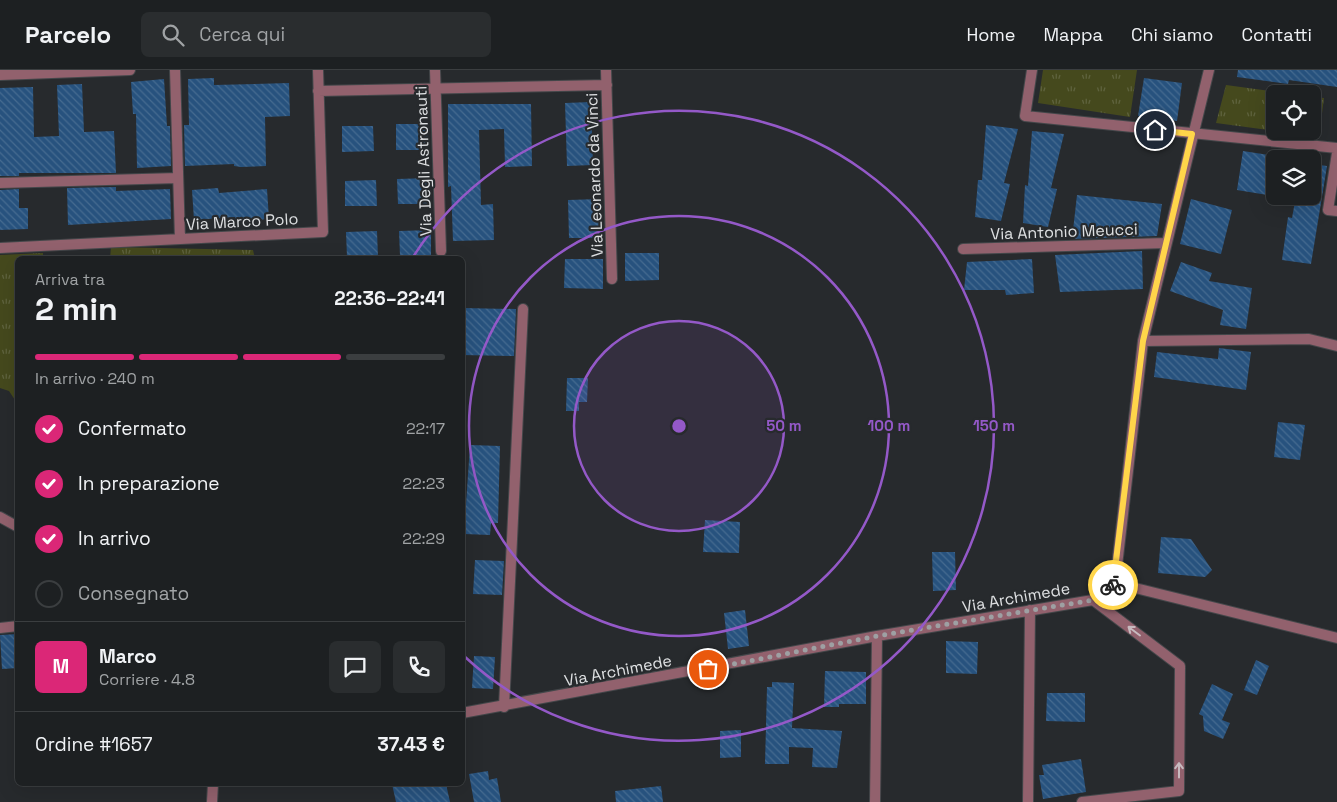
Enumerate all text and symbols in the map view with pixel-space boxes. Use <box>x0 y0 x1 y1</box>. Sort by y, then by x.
search box <box>141 12 491 57</box>
text: Parcelo <box>25 19 111 50</box>
icon: search <box>159 21 187 49</box>
text: Cerca qui <box>199 22 285 47</box>
text: Home <box>966 23 1016 46</box>
text: Mappa <box>1044 23 1103 46</box>
text: Chi siamo <box>1131 23 1213 46</box>
text: Contatti <box>1241 23 1312 46</box>
street label: Via Degli Astronauti <box>410 85 437 237</box>
map controls <box>1266 85 1321 205</box>
button: locate <box>1266 85 1321 140</box>
street label: Via Leonardo da Vinci <box>581 92 608 258</box>
pin <box>1134 109 1176 151</box>
icon: home <box>1141 116 1169 144</box>
button: layers <box>1266 150 1321 205</box>
street label: Via Marco Polo <box>185 208 299 235</box>
street label: Via Antonio Meucci <box>990 218 1138 245</box>
text: Arriva tra <box>35 269 105 290</box>
text: 22:36–22:41 <box>334 286 445 311</box>
text: 2 min <box>35 289 118 329</box>
text: In arrivo · 240 m <box>35 368 155 389</box>
icon: check <box>35 415 63 443</box>
text: Confermato <box>78 416 186 441</box>
text: 50 m <box>766 416 802 435</box>
text: 100 m <box>868 416 910 435</box>
text: 150 m <box>973 416 1015 435</box>
centre of rings <box>670 417 688 435</box>
text: 22:17 <box>406 418 445 439</box>
icon: check <box>35 470 63 498</box>
text: In preparazione <box>78 471 220 496</box>
text: 22:23 <box>402 473 445 494</box>
icon: check <box>35 525 63 553</box>
text: In arrivo <box>78 526 151 551</box>
text: 22:29 <box>402 528 445 549</box>
courier <box>1088 560 1138 610</box>
icon: bike <box>1099 571 1127 599</box>
street label: Via Archimede <box>961 578 1072 617</box>
text: Consegnato <box>78 581 189 606</box>
one-way arrow <box>1127 625 1140 636</box>
button: chat <box>329 641 381 693</box>
button: phone <box>393 641 445 693</box>
text: Marco <box>99 644 157 669</box>
pin <box>687 648 729 690</box>
street label: Via Archimede <box>563 650 674 691</box>
text: M <box>53 654 69 679</box>
icon: bag <box>694 655 722 683</box>
text: Corriere · 4.8 <box>99 669 195 690</box>
text: Ordine #1657 <box>35 732 153 757</box>
text: 37.43 € <box>377 732 445 757</box>
one-way arrow <box>1174 763 1184 779</box>

